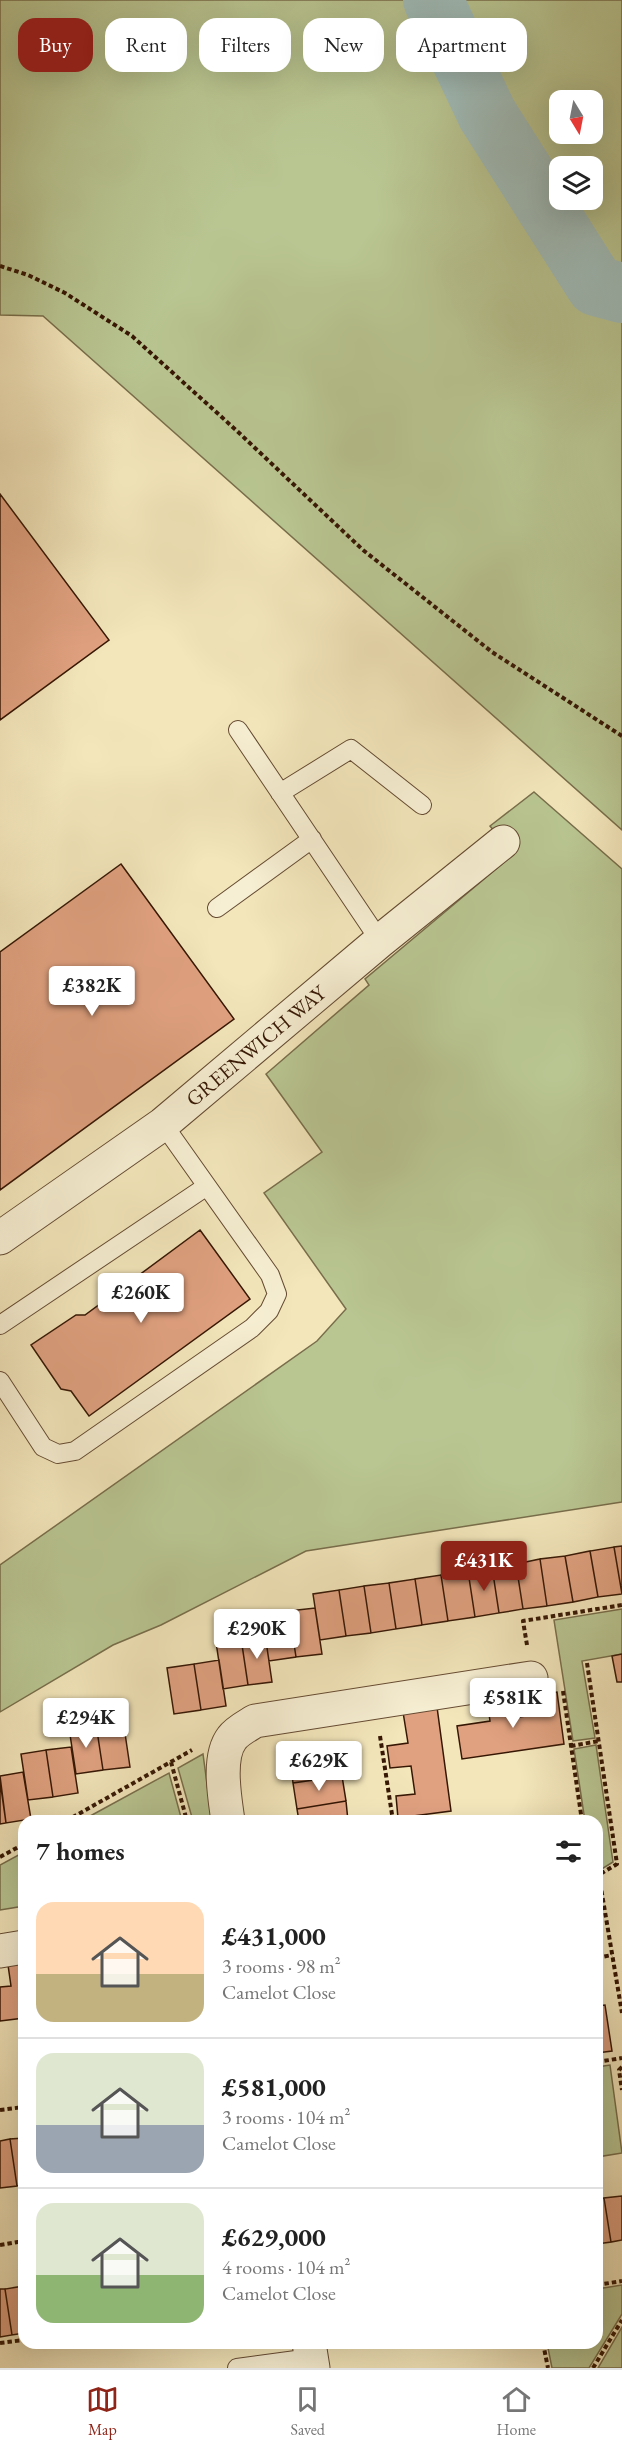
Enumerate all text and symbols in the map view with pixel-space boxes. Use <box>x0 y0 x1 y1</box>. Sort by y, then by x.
chip: Buy <box>18 18 93 72</box>
chip: Rent <box>105 18 187 72</box>
chip: Filters <box>199 18 291 72</box>
chip: New <box>303 18 384 72</box>
chip: Apartment <box>396 18 527 72</box>
north arrow <box>549 90 603 144</box>
map controls <box>549 90 603 210</box>
button: layers <box>549 156 603 210</box>
pin: £382K <box>50 966 134 1017</box>
text: £382K <box>63 972 121 998</box>
street label: GREENWICH WAY <box>180 978 333 1112</box>
pin: £260K <box>99 1273 183 1324</box>
text: £260K <box>112 1279 170 1305</box>
pin: £431K <box>442 1541 526 1592</box>
text: £431K <box>455 1547 513 1573</box>
pin: £290K <box>215 1609 299 1660</box>
text: £290K <box>228 1615 286 1641</box>
pin: £581K <box>471 1678 555 1729</box>
text: £581K <box>484 1684 542 1710</box>
pin: £294K <box>44 1698 128 1749</box>
text: £294K <box>57 1704 115 1730</box>
pin: £629K <box>277 1741 361 1792</box>
text: £629K <box>290 1747 348 1773</box>
text: 7 homes <box>36 1834 125 1868</box>
icon: filters <box>552 1835 585 1868</box>
text: £431,000 <box>222 1919 326 1953</box>
icon: home <box>84 1926 156 1998</box>
text: 3 rooms · 98 m² <box>222 1953 341 1979</box>
text: Camelot Close <box>222 1979 336 2005</box>
text: £581,000 <box>222 2070 326 2104</box>
icon: home <box>84 2077 156 2149</box>
text: 3 rooms · 104 m² <box>222 2104 350 2130</box>
text: Camelot Close <box>222 2130 336 2156</box>
text: £629,000 <box>222 2220 326 2254</box>
icon: home <box>84 2227 156 2299</box>
text: 4 rooms · 104 m² <box>222 2254 350 2280</box>
text: Camelot Close <box>222 2280 336 2306</box>
tab: Map <box>86 2383 119 2440</box>
tab: Saved <box>291 2383 325 2440</box>
tab: Home <box>497 2383 536 2440</box>

